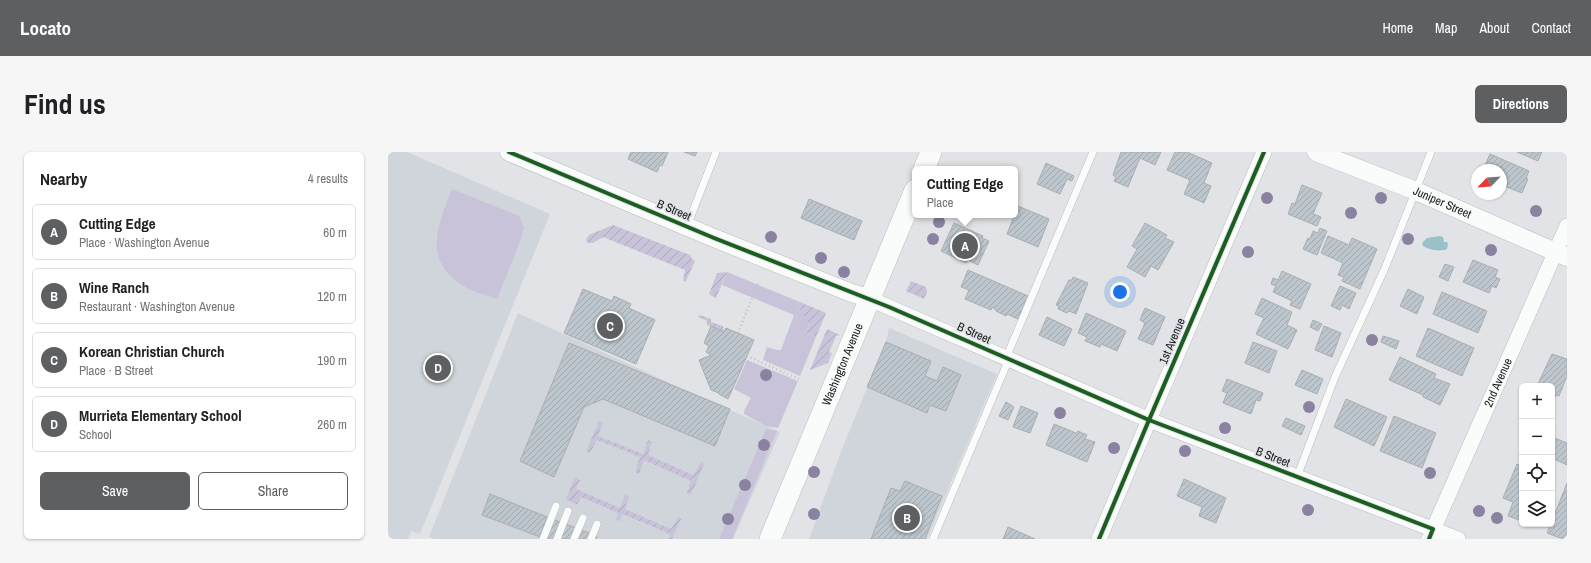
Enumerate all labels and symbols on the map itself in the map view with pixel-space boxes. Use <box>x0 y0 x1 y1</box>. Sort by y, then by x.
north arrow <box>1471 164 1507 200</box>
street label: Juniper Street <box>1411 183 1474 222</box>
street label: B Street <box>655 196 694 224</box>
pin: A <box>952 231 978 261</box>
your location <box>1110 282 1130 302</box>
pin: C <box>597 311 623 341</box>
street label: 1st Avenue <box>1155 316 1189 366</box>
street label: B Street <box>955 318 994 348</box>
street label: Washington Avenue <box>818 321 867 408</box>
pin: D <box>425 353 451 383</box>
street label: 2nd Avenue <box>1480 356 1516 410</box>
street label: B Street <box>1254 443 1293 471</box>
pin: B <box>894 503 920 533</box>

